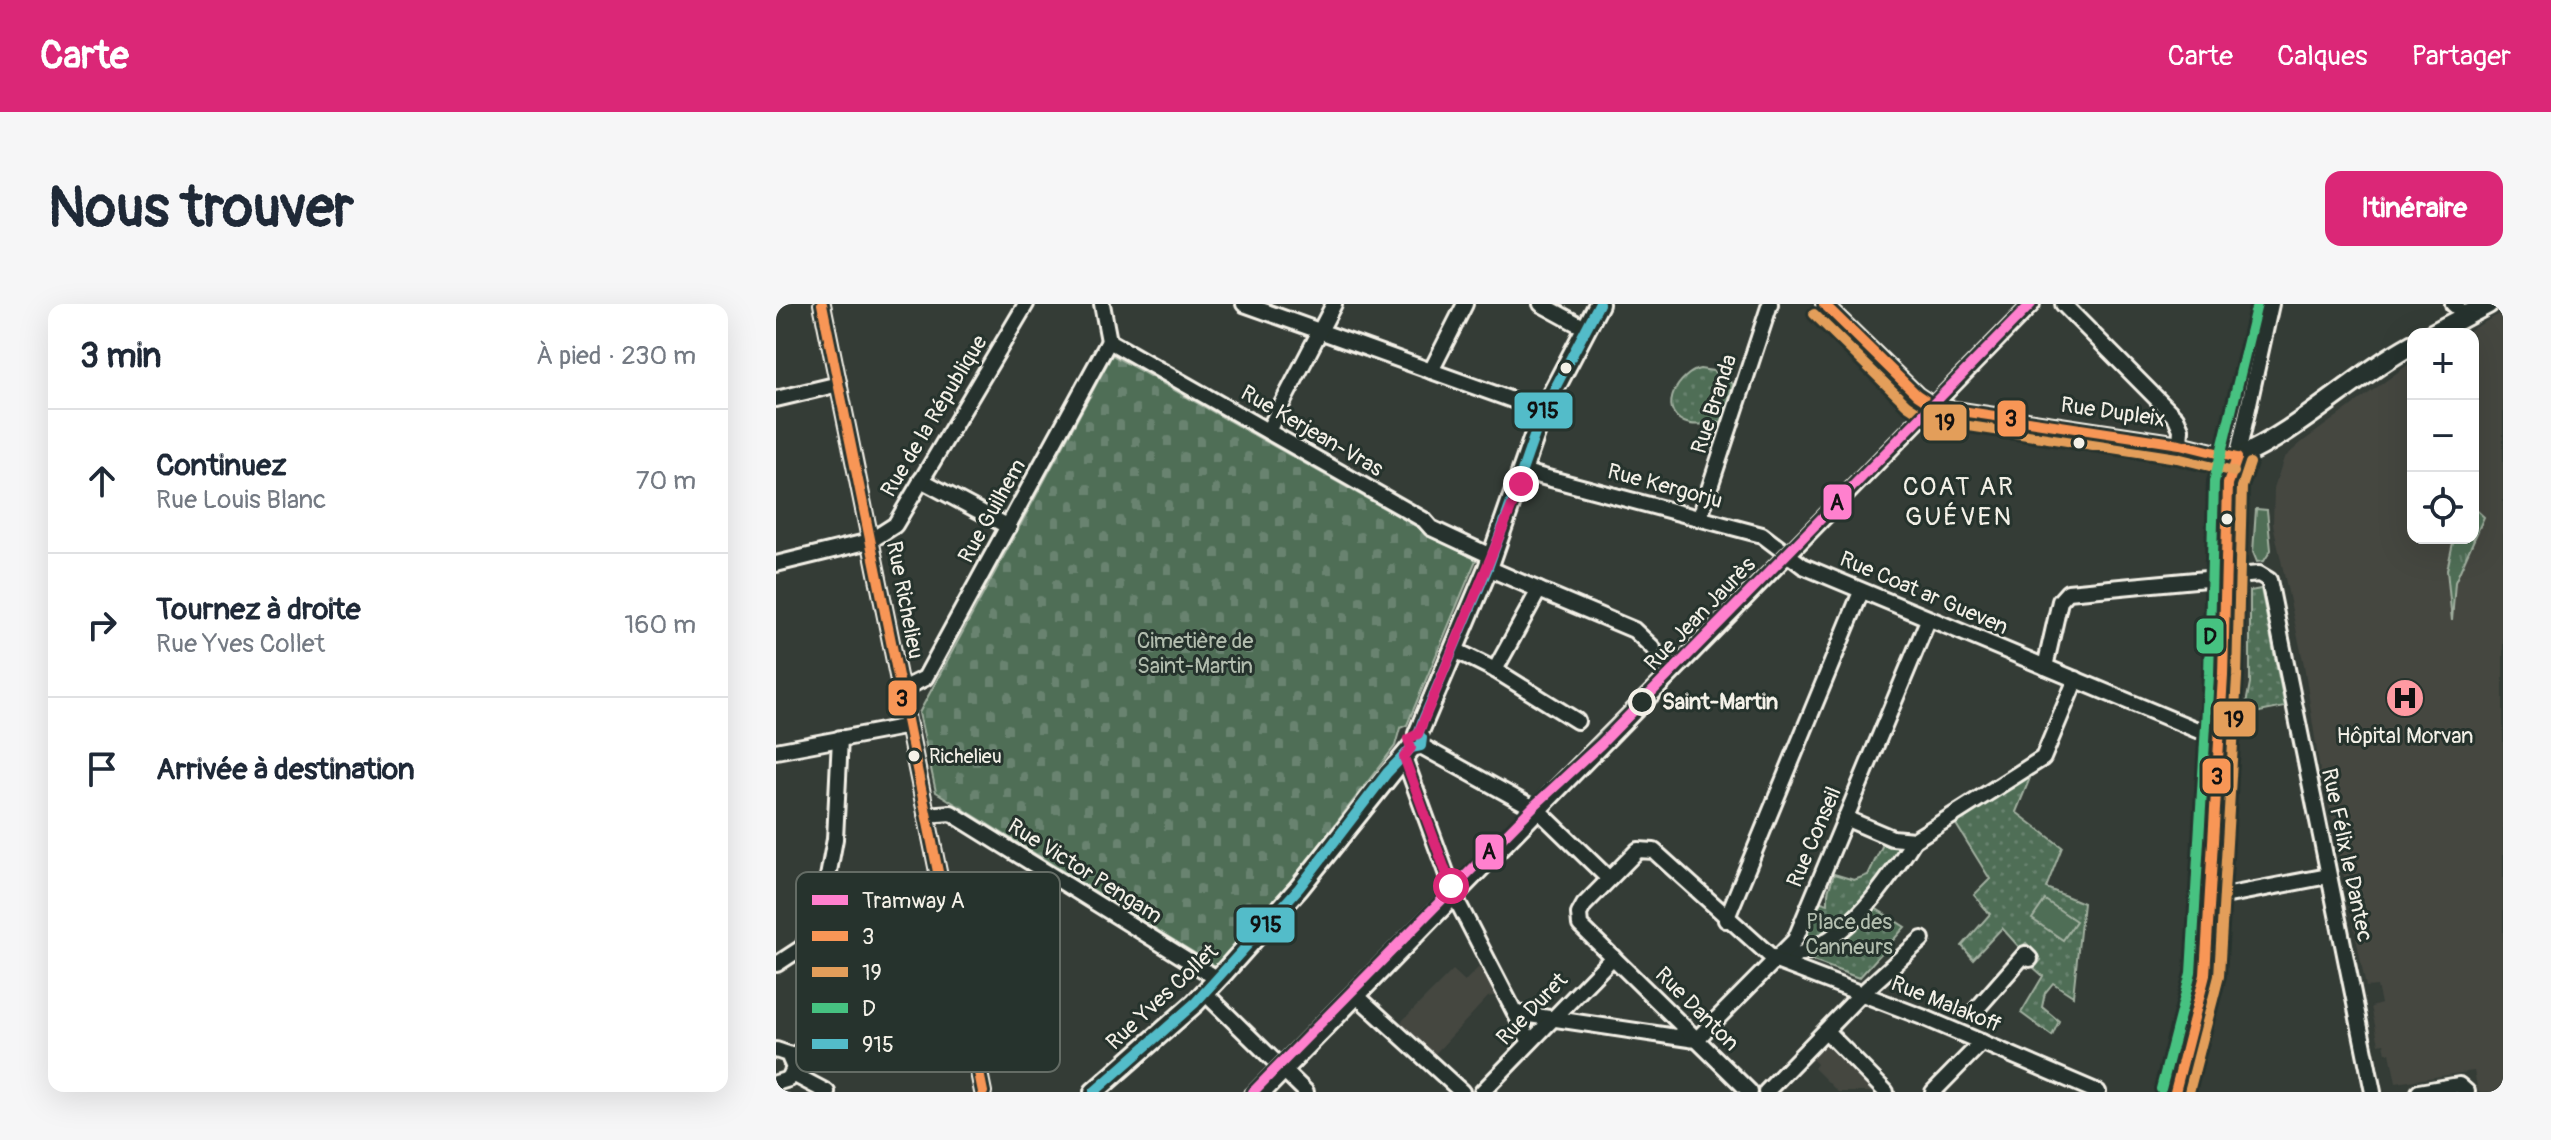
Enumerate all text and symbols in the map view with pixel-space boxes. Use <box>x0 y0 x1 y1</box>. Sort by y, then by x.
text: Carte <box>40 32 129 80</box>
text: Carte <box>2168 39 2233 74</box>
text: Calques <box>2277 39 2367 74</box>
text: Partager <box>2411 39 2511 74</box>
button: Itinéraire <box>2325 171 2503 246</box>
text: Nous trouver <box>48 174 354 243</box>
map controls <box>2407 328 2479 544</box>
button: + <box>2407 328 2479 400</box>
street label: Rue de la République <box>875 330 994 502</box>
text: 3 min <box>80 335 162 378</box>
text: À pied · 230 m <box>536 340 696 372</box>
street label: Rue Branda <box>1685 351 1743 457</box>
unlabelled marker <box>1558 360 1574 376</box>
street label: Rue Kerjean-Vras <box>1236 379 1388 483</box>
line badge: 915 <box>1513 391 1574 430</box>
street label: Rue Dupleix <box>2059 391 2167 433</box>
text: 915 <box>1527 397 1559 425</box>
line badge: 3 <box>1996 399 2027 438</box>
button: − <box>2407 400 2479 472</box>
line badge: 19 <box>1922 403 1968 442</box>
text: 3 <box>2005 405 2017 433</box>
text: 19 <box>1935 409 1955 437</box>
unlabelled marker <box>2071 435 2087 451</box>
text: Continuez <box>156 447 287 484</box>
street label: Rue Guilhem <box>952 454 1032 568</box>
street label: Rue Kergorju <box>1604 457 1726 515</box>
icon: ahead <box>80 459 124 503</box>
text: 70 m <box>636 465 696 497</box>
route end <box>1503 466 1539 502</box>
district label: COAT AR GUÉVEN <box>1903 471 2015 533</box>
button: locate <box>2407 472 2479 544</box>
line badge: A <box>1822 483 1853 521</box>
text: Rue Louis Blanc <box>156 484 326 516</box>
text: A <box>1830 489 1845 517</box>
unlabelled marker <box>2219 511 2235 527</box>
street label: Rue Richelieu <box>880 539 930 661</box>
street label: Rue Coat ar Gueven <box>1836 545 2012 641</box>
street label: Rue Jean Jaurès <box>1638 551 1762 677</box>
text: Tournez à droite <box>156 591 360 628</box>
icon: right <box>80 603 124 647</box>
text: 160 m <box>624 609 696 641</box>
line badge: D <box>2195 617 2225 655</box>
text: D <box>2203 623 2217 651</box>
park label: Cimetière de Saint-Martin <box>1137 627 1254 680</box>
text: Rue Yves Collet <box>156 628 325 660</box>
hospital icon: Hôpital Morvan <box>2384 677 2426 719</box>
line badge: 3 <box>887 679 918 717</box>
text: 3 <box>896 685 908 713</box>
place label: Saint-Martin <box>1662 688 1778 716</box>
marker: Saint-Martin <box>1629 689 1655 715</box>
line badge: 19 <box>2212 700 2257 738</box>
text: 19 <box>2224 706 2244 734</box>
place label: Hôpital Morvan <box>2337 722 2473 750</box>
place label: Richelieu <box>929 744 1002 769</box>
icon: arrive <box>80 747 124 791</box>
marker: Richelieu <box>906 748 922 764</box>
text: Arrivée à destination <box>156 751 415 788</box>
line badge: 3 <box>2201 757 2232 795</box>
text: 3 <box>2211 763 2223 791</box>
street label: Rue Félix le Dantec <box>2315 766 2379 944</box>
street label: Rue Conseil <box>1780 783 1848 891</box>
street label: Rue Victor Pengam <box>1003 812 1167 930</box>
line badge: A <box>1474 833 1505 871</box>
text: A <box>1482 838 1497 866</box>
route start <box>1433 868 1469 904</box>
legend <box>796 872 1060 1072</box>
text: Tramway A <box>862 887 965 915</box>
line badge: 915 <box>1235 906 1296 944</box>
park label: Place des Canneurs <box>1805 908 1893 961</box>
text: 915 <box>1250 911 1282 939</box>
text: 3 <box>862 923 874 951</box>
street label: Rue Yves Collet <box>1100 938 1224 1056</box>
text: 19 <box>862 959 882 987</box>
street label: Rue Danton <box>1649 961 1745 1057</box>
street label: Rue Duret <box>1490 966 1574 1051</box>
street label: Rue Malakoff <box>1887 969 2005 1039</box>
text: D <box>862 995 876 1023</box>
text: 915 <box>862 1031 894 1059</box>

